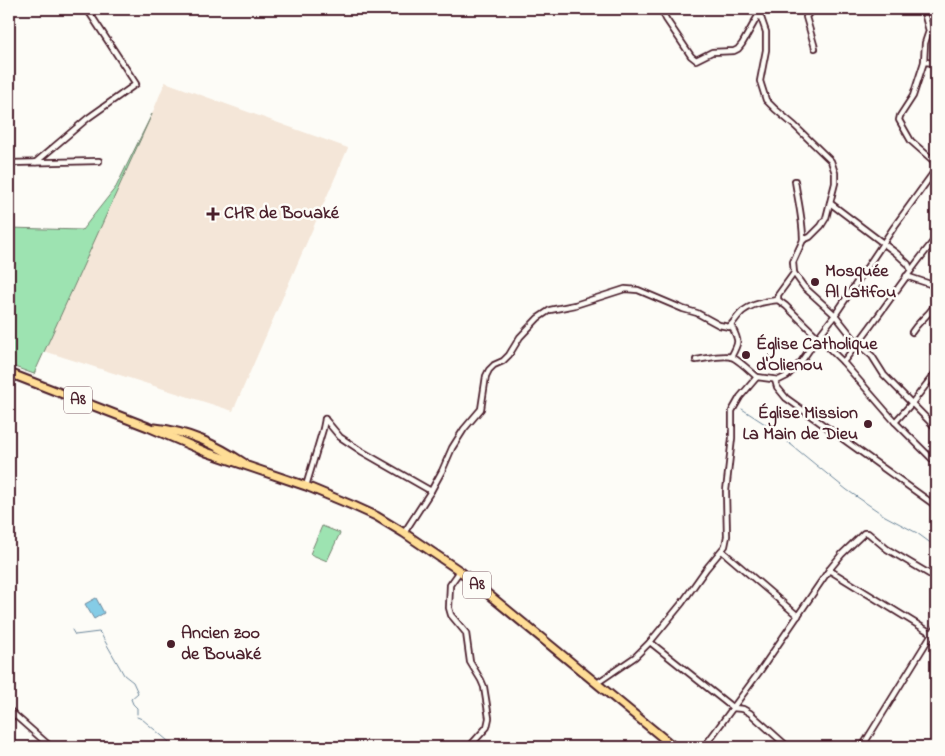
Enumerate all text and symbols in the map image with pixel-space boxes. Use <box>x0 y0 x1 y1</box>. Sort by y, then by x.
place label: CHR de Bouaké <box>224 201 340 227</box>
marker: CHR de Bouaké <box>206 207 220 221</box>
place label: Mosquée Al Latifou <box>825 259 896 306</box>
marker: Mosquée Al Latifou <box>809 276 821 288</box>
place label: Église Catholique d'Olienou <box>756 332 878 379</box>
marker: Église Catholique d'Olienou <box>740 349 752 361</box>
road number: A8 <box>64 386 92 414</box>
place label: Église Mission La Main de Dieu <box>742 401 858 448</box>
marker: Église Mission La Main de Dieu <box>862 418 874 430</box>
road number: A8 <box>463 572 491 598</box>
place label: Ancien zoo de Bouaké <box>181 621 262 668</box>
marker: Ancien zoo de Bouaké <box>165 638 177 650</box>

